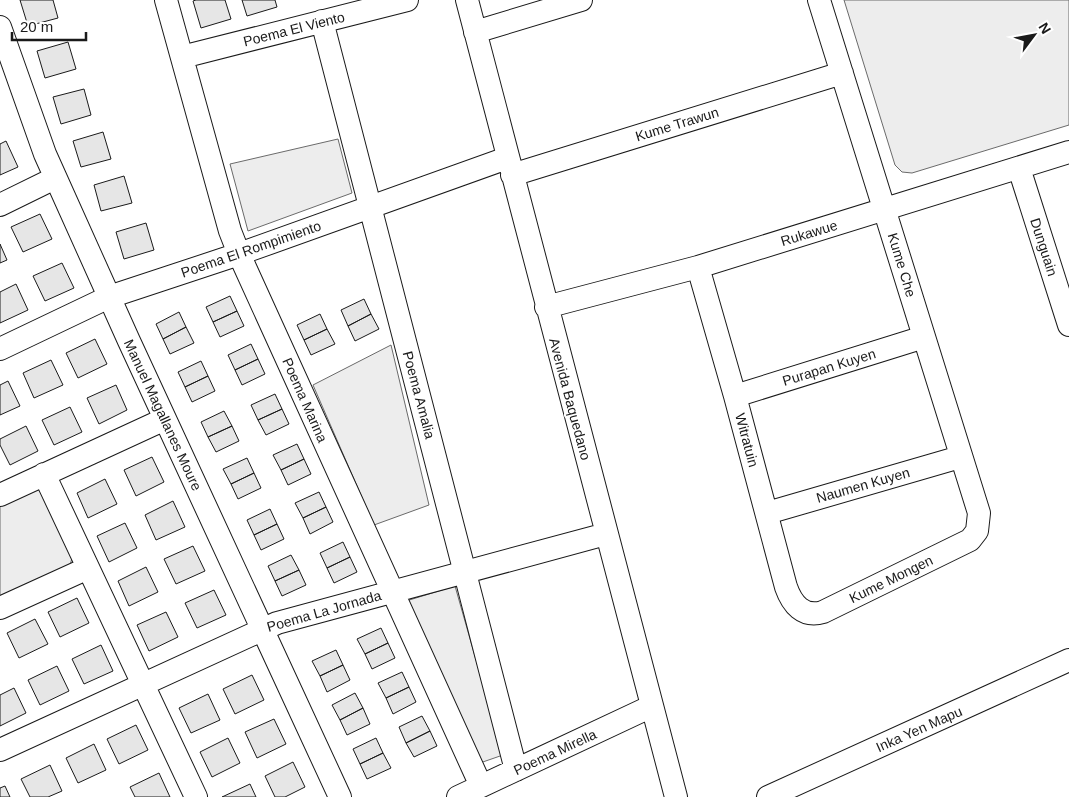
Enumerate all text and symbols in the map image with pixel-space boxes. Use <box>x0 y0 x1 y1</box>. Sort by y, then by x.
street label: Poema El Viento <box>242 9 347 49</box>
scale bar <box>12 10 86 42</box>
north arrow <box>1009 10 1059 60</box>
text: 20 m <box>20 18 53 35</box>
text: N <box>1036 20 1054 37</box>
street label: Kume Trawun <box>633 104 721 144</box>
street label: Dunguain <box>1027 216 1061 278</box>
street label: Poema El Rompimiento <box>179 217 323 281</box>
street label: Rukawue <box>779 217 839 249</box>
street label: Kume Che <box>885 231 919 299</box>
street label: Avenida Baquedano <box>546 336 594 462</box>
street label: Manuel Magallanes Moure <box>121 337 205 493</box>
street label: Purapan Kuyen <box>781 345 877 389</box>
street label: Poema Amalia <box>400 349 438 441</box>
street label: Poema Marina <box>279 355 331 445</box>
street label: Witratuin <box>732 411 762 469</box>
street label: Naumen Kuyen <box>814 464 912 506</box>
street label: Kume Mongen <box>847 552 935 606</box>
street label: Poema La Jornada <box>265 587 383 635</box>
street label: Inka Yen Mapu <box>873 703 965 755</box>
street label: Poema Mirella <box>511 726 599 778</box>

